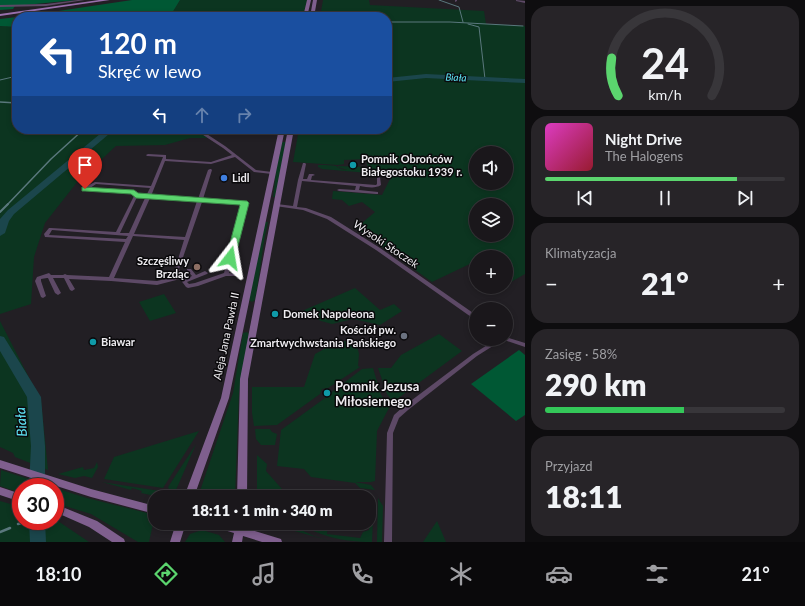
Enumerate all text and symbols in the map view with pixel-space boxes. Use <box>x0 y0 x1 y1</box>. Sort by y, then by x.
text: 120 m <box>98 26 177 60</box>
icon: left <box>32 28 84 80</box>
text: 24 <box>641 38 689 88</box>
text: Skręć w lewo <box>98 60 202 82</box>
water label: Biała <box>445 70 467 84</box>
text: km/h <box>648 86 682 103</box>
icon: left <box>149 104 171 126</box>
icon: ahead <box>191 104 213 126</box>
icon: right <box>233 104 255 126</box>
text: Night Drive <box>605 130 682 148</box>
map controls <box>469 146 513 346</box>
button: sound <box>469 146 513 190</box>
pin <box>68 148 102 189</box>
text: The Halogens <box>605 148 683 164</box>
place label: Pomnik Obrońców Białegostoku 1939 r. <box>361 152 463 178</box>
icon: arrive <box>74 154 96 176</box>
marker: Pomnik Obrońców Białegostoku 1939 r. <box>348 160 358 170</box>
place label: Lidl <box>232 171 250 184</box>
marker: Lidl <box>219 173 229 183</box>
icon: previous <box>574 187 596 209</box>
icon: pause <box>654 187 676 209</box>
icon: next <box>734 187 756 209</box>
button: layers <box>469 198 513 242</box>
street label: Wysoki Stoczek <box>351 217 422 271</box>
position arrow <box>209 237 251 279</box>
text: Klimatyzacja <box>545 245 616 261</box>
button: + <box>469 250 513 294</box>
place label: Szczęśliwy Brzdąc <box>137 254 190 280</box>
marker: Szczęśliwy Brzdąc <box>192 262 202 272</box>
text: 21° <box>641 265 689 301</box>
text: − <box>545 270 558 297</box>
text: + <box>772 270 785 297</box>
street label: Aleja Jana Pawła II <box>210 291 241 381</box>
button: − <box>469 302 513 346</box>
place label: Domek Napoleona <box>283 307 374 320</box>
marker: Domek Napoleona <box>270 309 280 319</box>
place label: Kościół pw. Zmartwychwstania Pańskiego <box>250 323 396 349</box>
marker: Kościół pw. Zmartwychwstania Pańskiego <box>399 331 409 341</box>
place label: Biawar <box>101 335 136 348</box>
marker: Biawar <box>88 337 98 347</box>
text: Zasięg · 58% <box>545 346 617 362</box>
text: 290 km <box>545 366 646 402</box>
place label: Pomnik Jezusa Miłosiernego <box>335 378 419 409</box>
marker: Pomnik Jezusa Miłosiernego <box>322 388 332 398</box>
water label: Biała <box>11 407 30 438</box>
text: Przyjazd <box>545 458 593 474</box>
speed limit sign: 30 <box>12 478 64 530</box>
text: 18:11 <box>545 478 623 514</box>
text: 18:11 · 1 min · 340 m <box>191 501 333 519</box>
icon: directions <box>152 560 180 588</box>
icon: music <box>250 560 278 588</box>
icon: phone <box>348 560 376 588</box>
icon: climate <box>447 560 475 588</box>
icon: car <box>545 560 573 588</box>
icon: filters <box>643 560 671 588</box>
text: 18:10 <box>35 563 82 585</box>
text: 21° <box>741 563 770 585</box>

